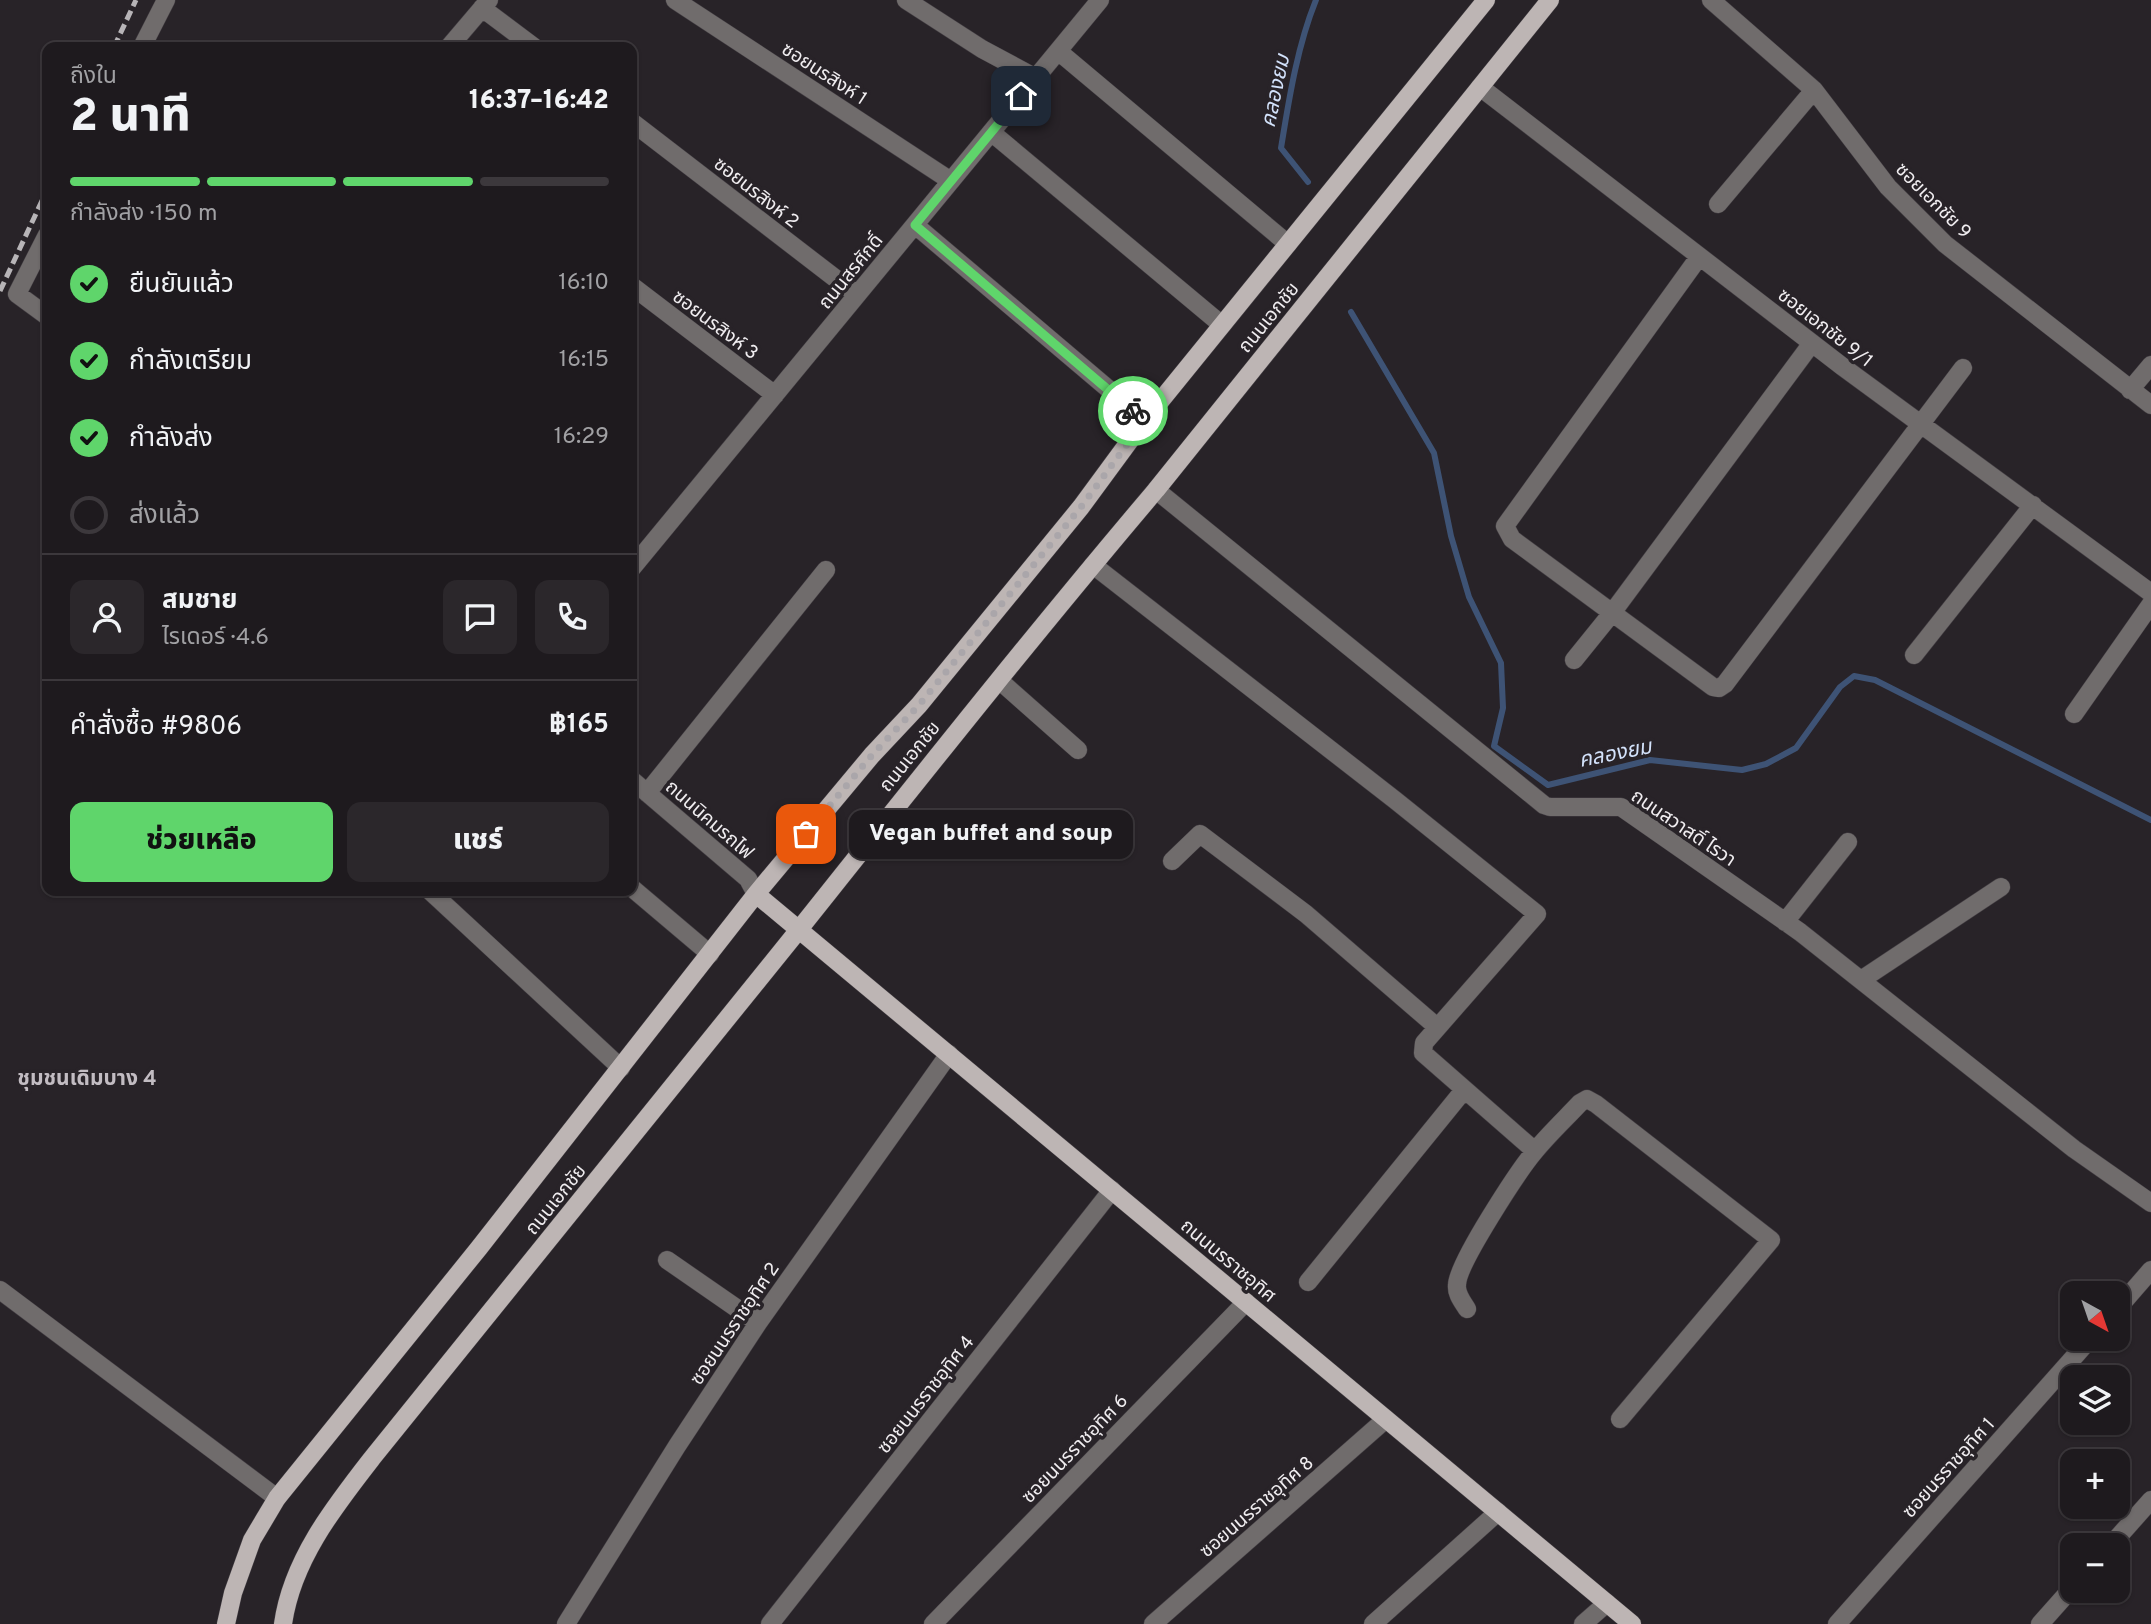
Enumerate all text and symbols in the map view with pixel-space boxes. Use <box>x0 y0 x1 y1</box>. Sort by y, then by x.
street label: ซอยนรสิงห์ 1 <box>777 38 871 111</box>
water label: คลองยม <box>1256 50 1298 130</box>
text: ถึงใน <box>70 63 117 92</box>
pin <box>991 66 1051 126</box>
icon: home <box>1002 77 1040 115</box>
text: 16:37–16:42 <box>469 85 609 118</box>
text: 2 นาที <box>70 89 191 148</box>
street label: ซอยนรสิงห์ 2 <box>708 153 803 234</box>
street label: ซอยเอกชัย 9 <box>1889 158 1976 245</box>
text: กำลังส่ง · 150 m <box>70 200 217 229</box>
street label: ถนนสรศักดิ์ <box>813 229 889 315</box>
icon: check <box>70 265 108 303</box>
text: ยืนยันแล้ว <box>129 269 234 302</box>
text: 16:10 <box>558 269 609 298</box>
street label: ถนนเอกชัย <box>1234 278 1305 359</box>
street label: ซอยเอกชัย 9/1 <box>1772 284 1877 373</box>
street label: ซอยนรสิงห์ 3 <box>667 285 763 366</box>
icon: check <box>70 342 108 380</box>
text: กำลังเตรียม <box>129 346 252 379</box>
text: 16:15 <box>559 346 609 375</box>
courier <box>1098 376 1168 446</box>
icon: bike <box>1114 392 1152 430</box>
icon: check <box>70 419 108 457</box>
text: กำลังส่ง <box>129 423 213 456</box>
text: 16:29 <box>554 423 609 452</box>
text: ส่งแล้ว <box>129 500 200 533</box>
button: person <box>70 580 144 654</box>
button: chat <box>443 580 517 654</box>
button: phone <box>535 580 609 654</box>
text: สมชาย <box>162 585 238 618</box>
text: ไรเดอร์ · 4.6 <box>162 624 269 653</box>
text: ฿165 <box>549 709 609 742</box>
text: คำสั่งซื้อ #9806 <box>70 711 242 744</box>
street label: ถนนเอกชัย <box>875 717 946 798</box>
water label: คลองยม <box>1577 734 1656 775</box>
street label: ถนนนิคมรถไฟ <box>660 776 758 865</box>
street label: ถนนสวาสดิ์ ไรวา <box>1626 784 1740 873</box>
button: ช่วยเหลือ <box>70 802 333 882</box>
button: แชร์ <box>347 802 609 882</box>
pin <box>776 804 836 864</box>
callout: Vegan buffet and soup <box>848 810 1132 858</box>
icon: bag <box>787 815 825 853</box>
text: Vegan buffet and soup <box>869 820 1113 849</box>
district label: ชุมชนเดิมบาง 4 <box>17 1066 157 1093</box>
street label: ถนนเอกชัย <box>521 1160 592 1241</box>
street label: ถนนนรราชอุทิศ <box>1175 1215 1280 1308</box>
street label: ซอยนนรราชอุทิศ 2 <box>686 1258 786 1390</box>
north arrow <box>2060 1281 2130 1351</box>
map controls <box>2060 1281 2130 1603</box>
street label: ซอยนนรราชอุทิศ 4 <box>873 1331 980 1459</box>
button: layers <box>2060 1365 2130 1435</box>
street label: ซอยนนรราชอุทิศ 6 <box>1017 1390 1134 1509</box>
street label: ซอยนรราชอุทิศ 1 <box>1898 1413 2001 1524</box>
button: + <box>2060 1449 2130 1519</box>
street label: ซอยนนรราชอุทิศ 8 <box>1195 1451 1319 1564</box>
button: − <box>2060 1533 2130 1603</box>

